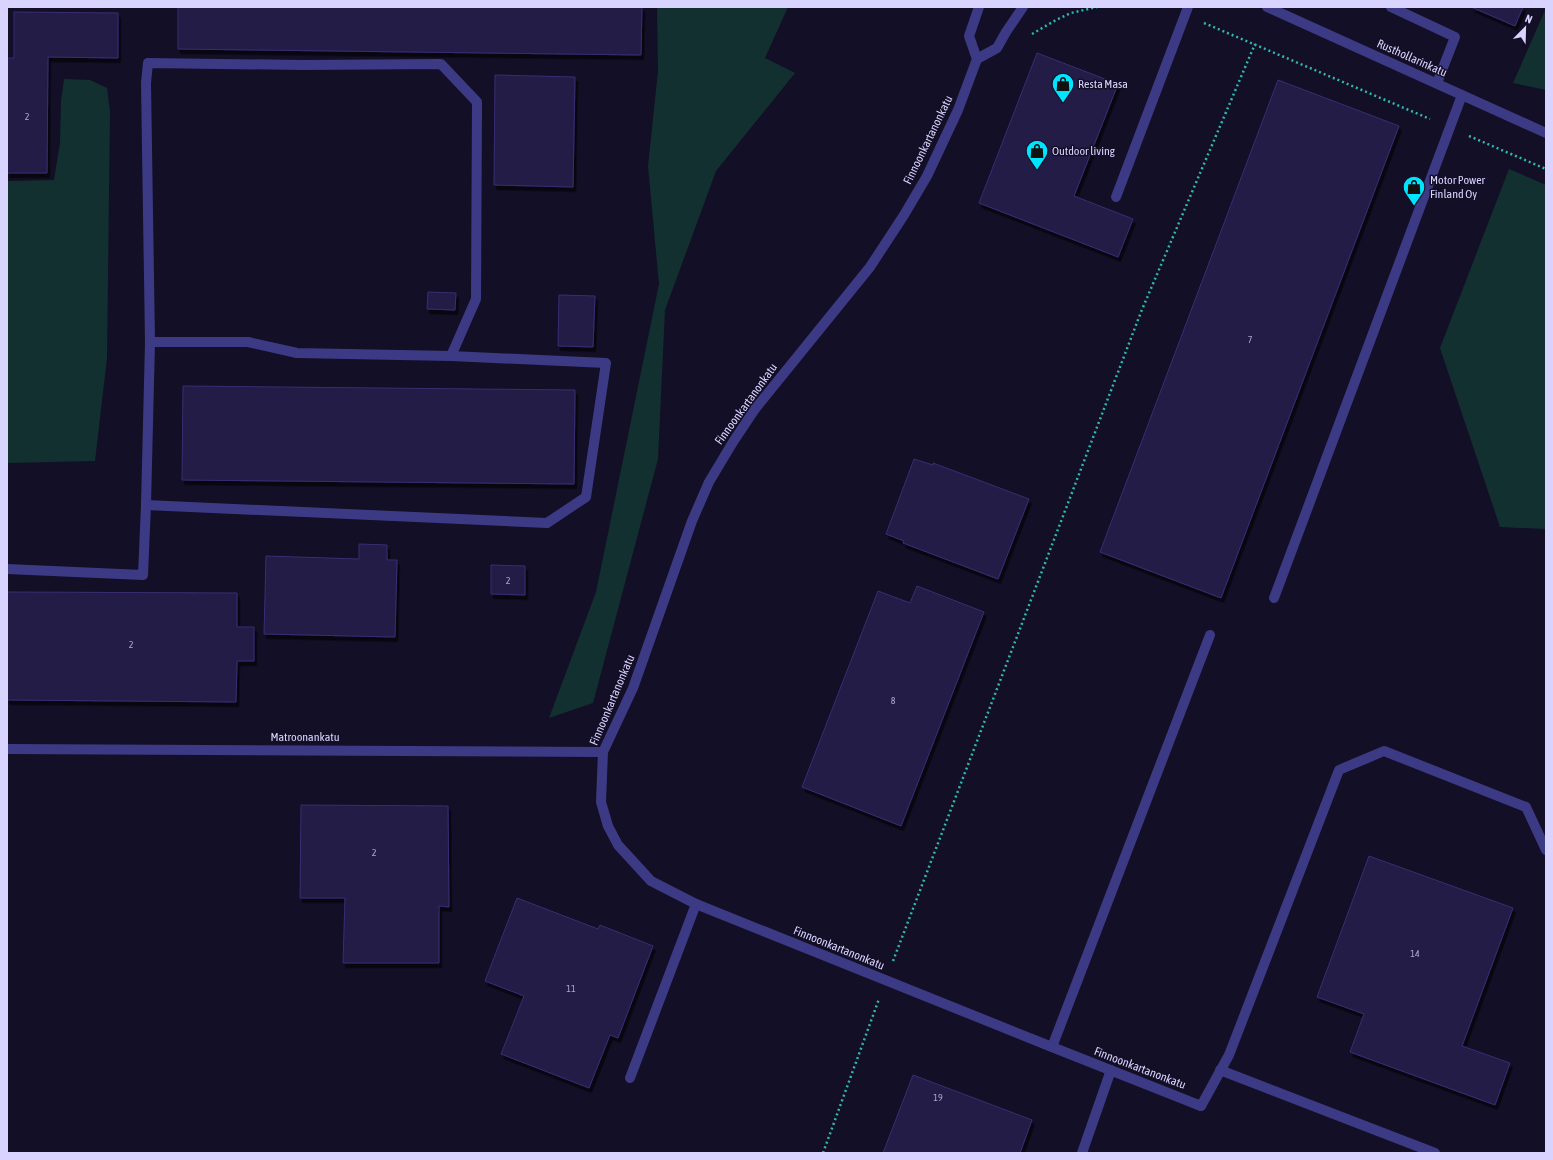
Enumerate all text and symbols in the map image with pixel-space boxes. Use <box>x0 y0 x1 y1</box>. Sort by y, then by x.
north arrow <box>1505 8 1545 48</box>
text: N <box>1524 12 1534 26</box>
street label: Rusthollarinkatu <box>1375 36 1449 80</box>
shop icon: Resta Masa <box>1050 71 1076 104</box>
place label: Resta Masa <box>1078 77 1128 91</box>
street label: Finnoonkartanonkatu <box>900 93 956 187</box>
house number: 2 <box>25 111 30 122</box>
shop icon: Outdoor living <box>1024 138 1050 171</box>
place label: Outdoor living <box>1052 144 1116 158</box>
place label: Motor Power Finland Oy <box>1430 173 1486 201</box>
shop icon: Motor Power Finland Oy <box>1401 174 1427 207</box>
house number: 7 <box>1248 334 1253 345</box>
street label: Finnoonkartanonkatu <box>712 360 780 447</box>
house number: 2 <box>506 575 511 586</box>
house number: 2 <box>129 639 134 650</box>
street label: Finnoonkartanonkatu <box>587 652 637 747</box>
house number: 8 <box>891 695 896 706</box>
street label: Matroonankatu <box>270 730 340 744</box>
house number: 2 <box>372 847 377 858</box>
street label: Finnoonkartanonkatu <box>791 923 887 973</box>
house number: 14 <box>1410 948 1420 959</box>
house number: 11 <box>566 983 576 994</box>
street label: Finnoonkartanonkatu <box>1092 1044 1188 1092</box>
house number: 19 <box>933 1092 943 1103</box>

